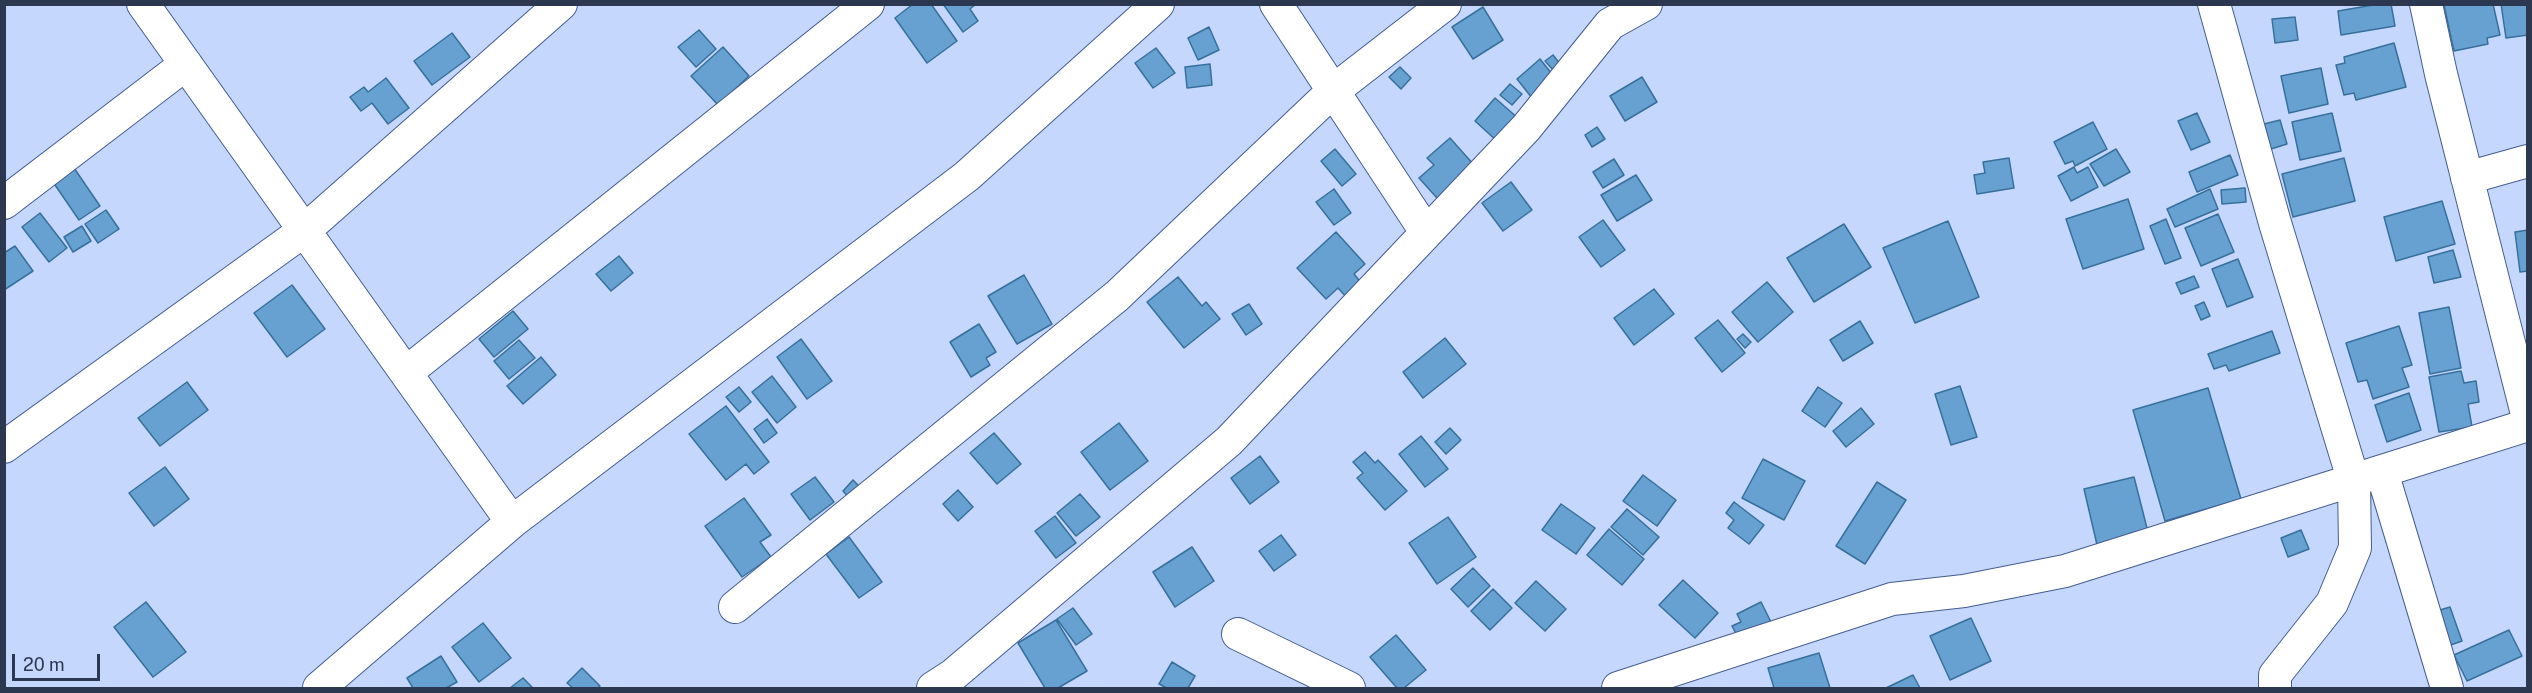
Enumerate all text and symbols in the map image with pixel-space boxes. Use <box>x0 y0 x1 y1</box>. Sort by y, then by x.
scale bar <box>15 642 104 680</box>
text: 20 m <box>23 654 65 675</box>

